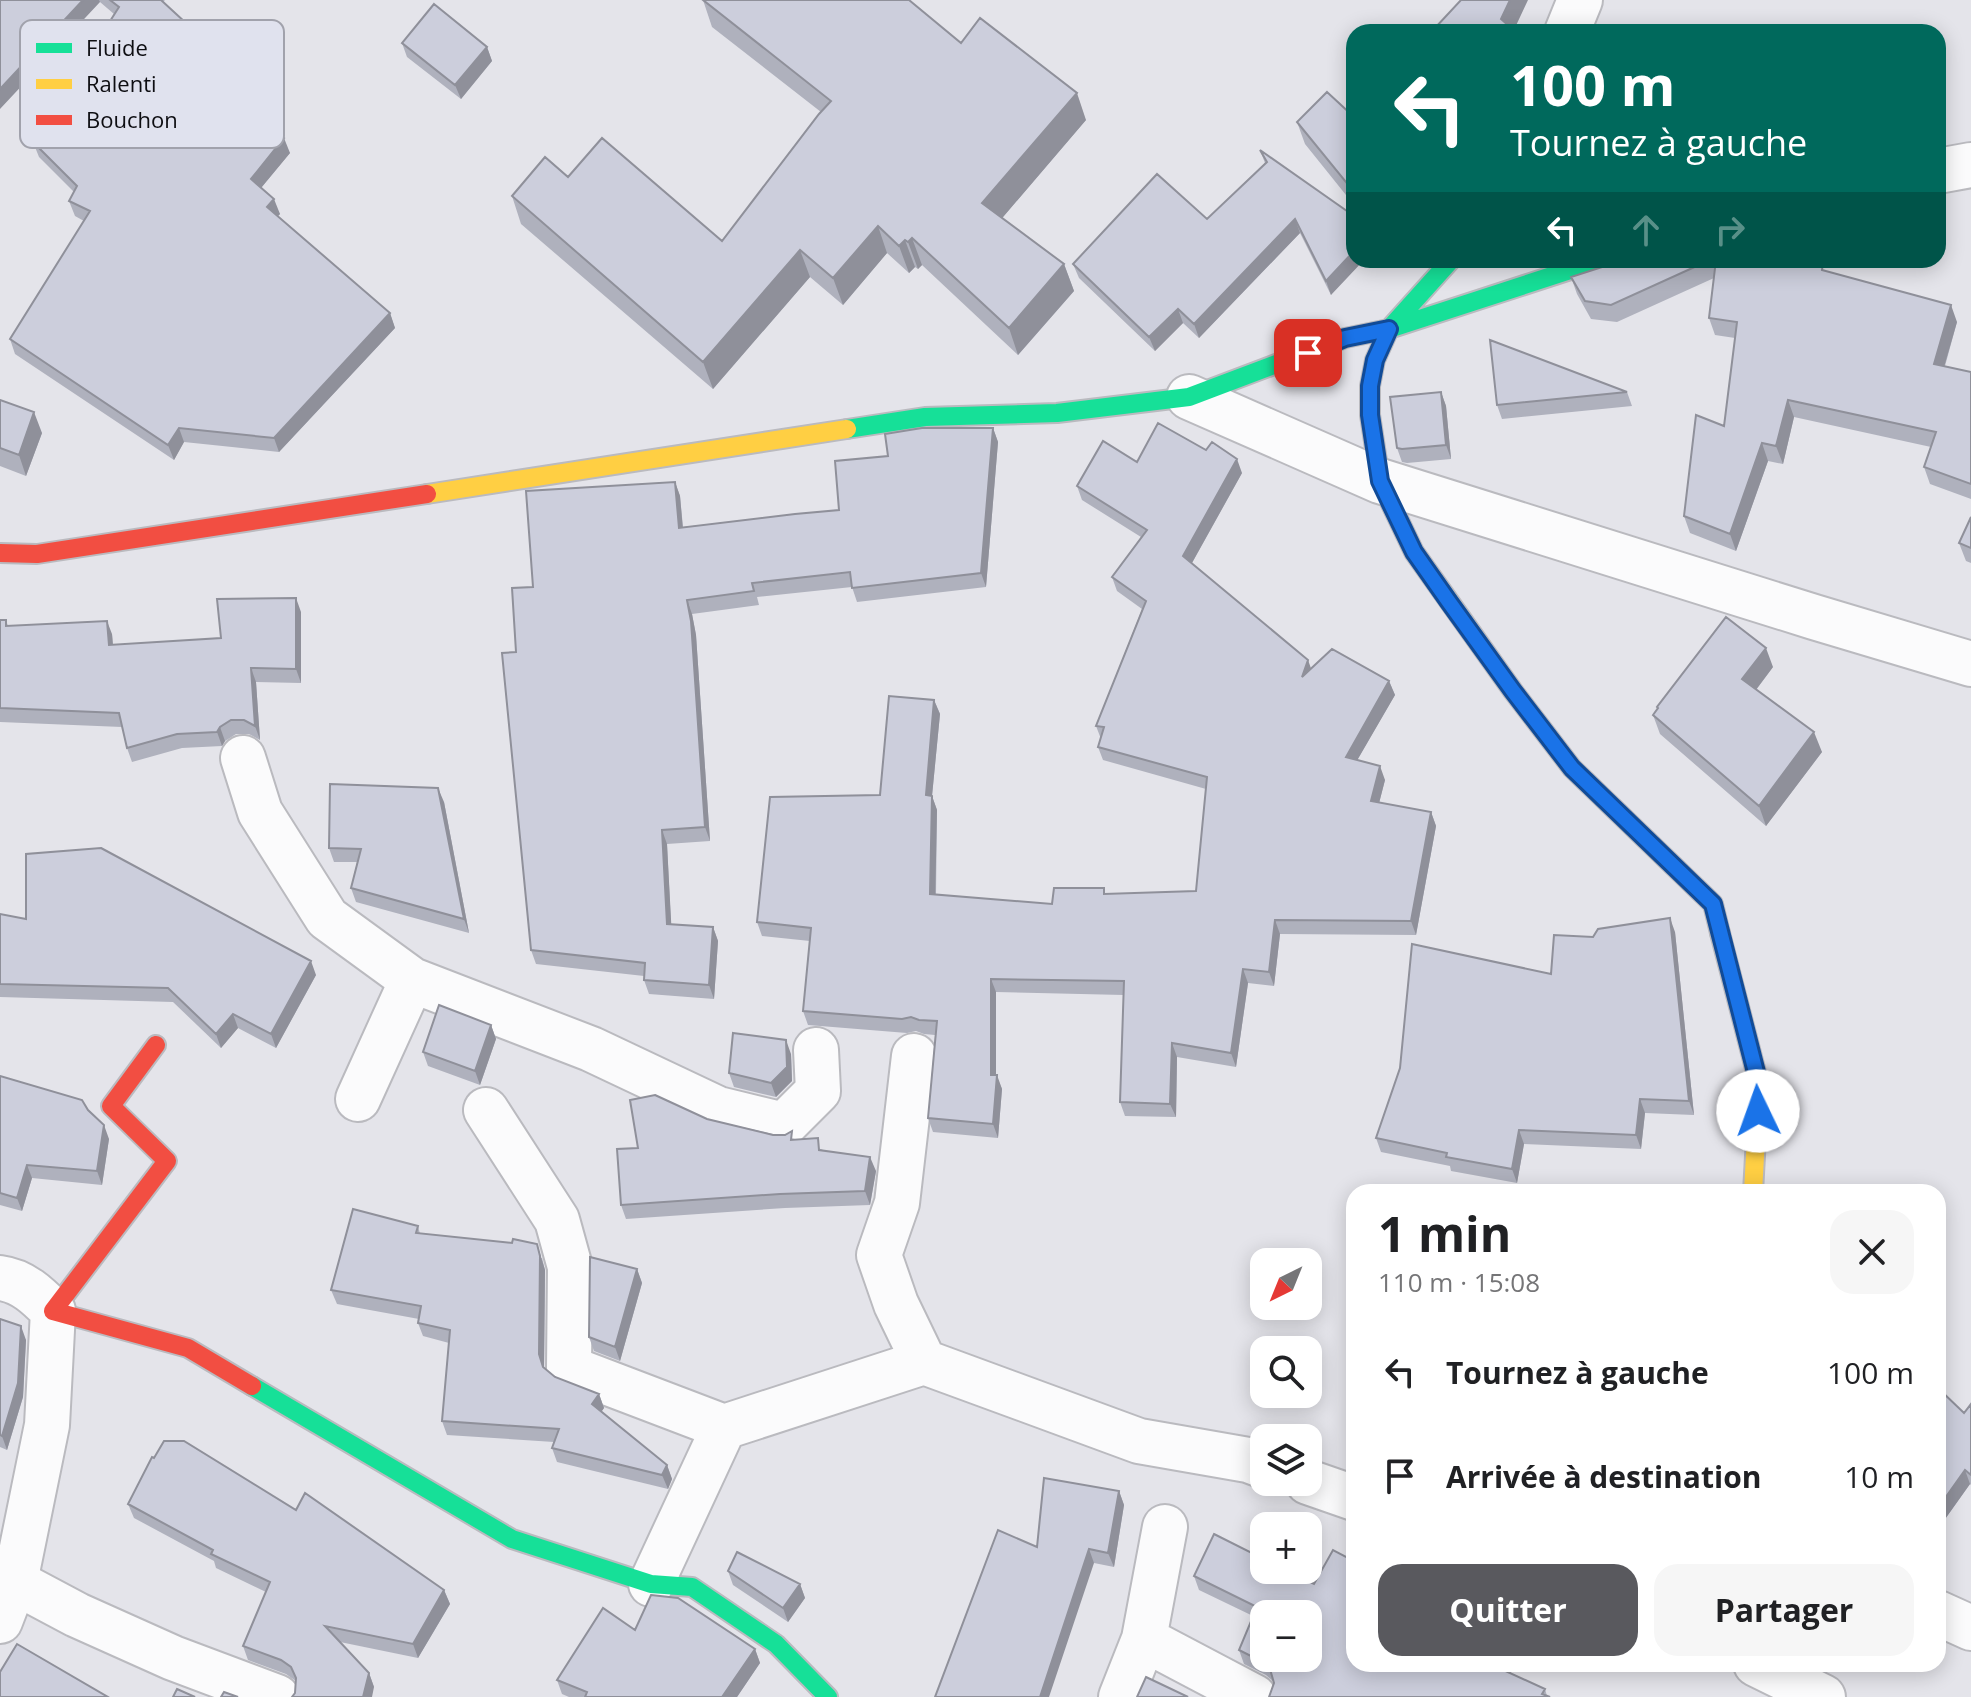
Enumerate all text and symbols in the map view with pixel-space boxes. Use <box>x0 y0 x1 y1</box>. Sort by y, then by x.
legend <box>20 20 284 148</box>
text: Fluide <box>86 32 148 62</box>
text: 100 m <box>1510 46 1676 122</box>
icon: left <box>1378 56 1482 160</box>
text: Ralenti <box>86 68 157 98</box>
text: Bouchon <box>86 104 178 134</box>
text: Tournez à gauche <box>1510 118 1807 167</box>
icon: left <box>1540 208 1584 252</box>
icon: ahead <box>1624 208 1668 252</box>
icon: right <box>1708 208 1752 252</box>
pin <box>1274 319 1342 387</box>
icon: arrive <box>1286 331 1330 375</box>
position arrow <box>1716 1069 1800 1153</box>
text: 1 min <box>1378 1201 1511 1266</box>
button: close <box>1830 1210 1914 1294</box>
north arrow <box>1250 1248 1322 1320</box>
map controls <box>1250 1248 1322 1672</box>
text: 110 m · 15:08 <box>1378 1264 1540 1300</box>
button: search <box>1250 1336 1322 1408</box>
icon: left <box>1378 1350 1422 1394</box>
text: Tournez à gauche <box>1446 1352 1709 1393</box>
text: 100 m <box>1827 1352 1914 1393</box>
button: layers <box>1250 1424 1322 1496</box>
icon: arrive <box>1378 1454 1422 1498</box>
text: Arrivée à destination <box>1446 1456 1761 1497</box>
text: 10 m <box>1844 1456 1914 1497</box>
button: + <box>1250 1512 1322 1584</box>
button: Quitter <box>1378 1564 1638 1656</box>
button: Partager <box>1654 1564 1914 1656</box>
button: − <box>1250 1600 1322 1672</box>

